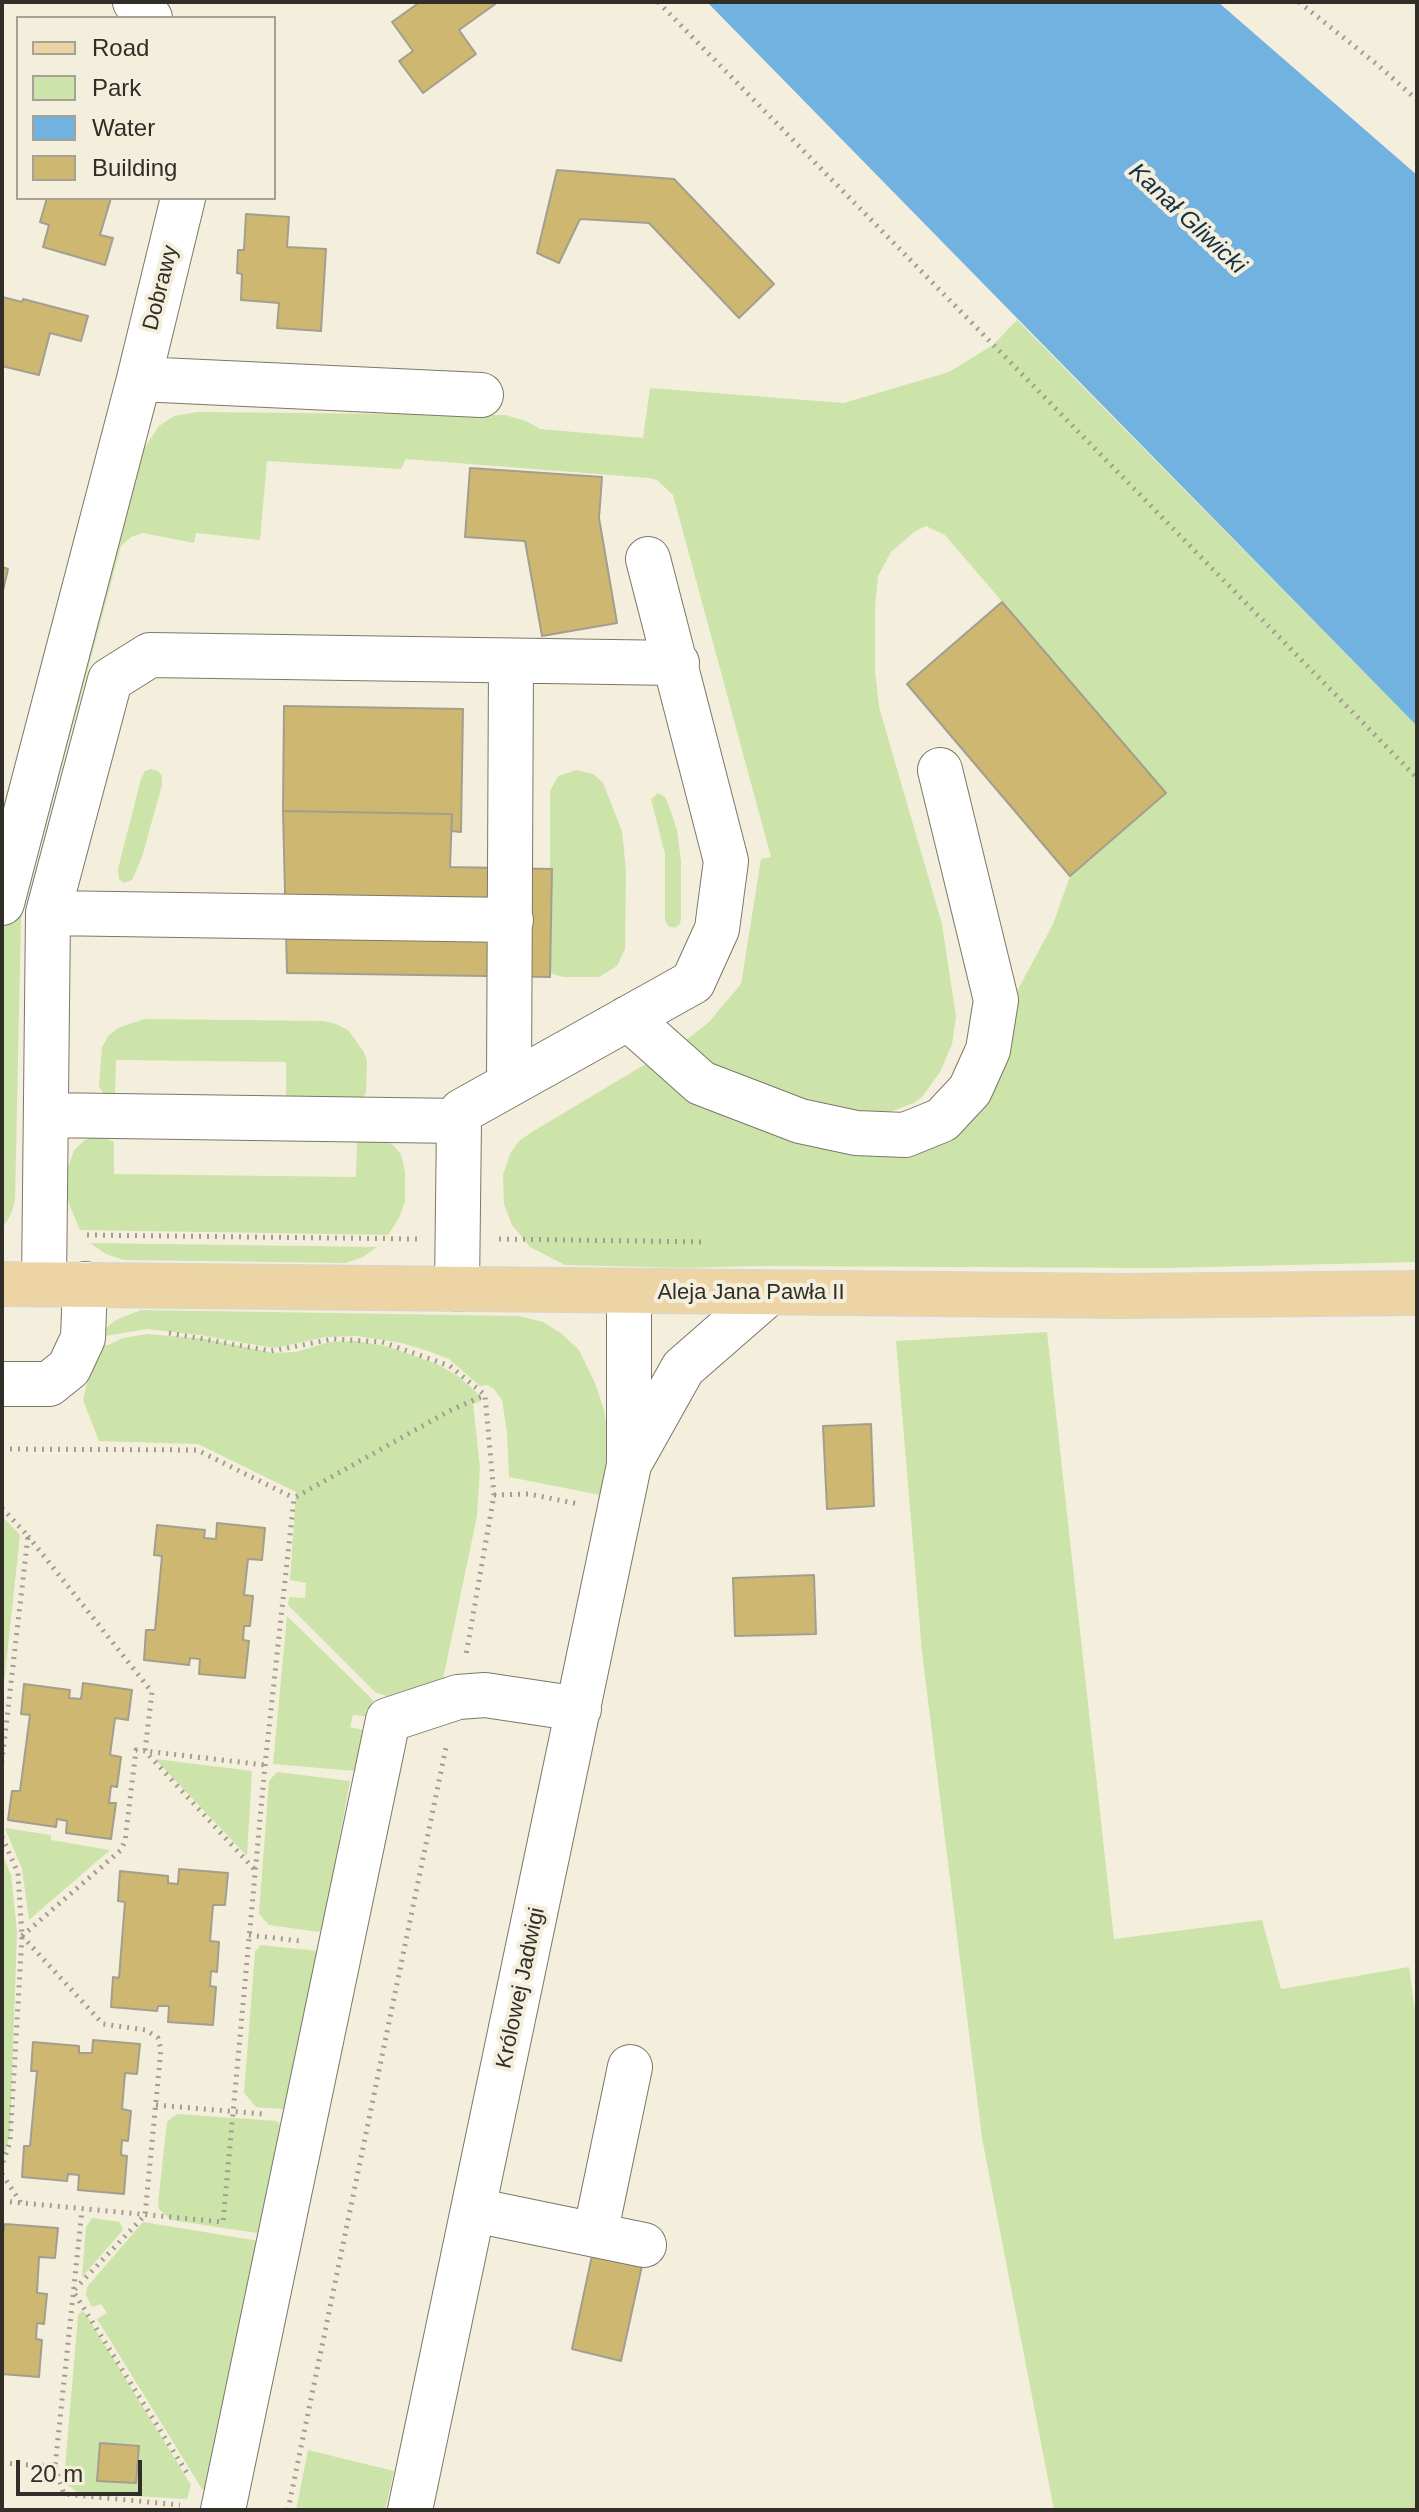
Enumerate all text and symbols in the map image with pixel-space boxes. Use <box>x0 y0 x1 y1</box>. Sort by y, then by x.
legend <box>16 16 276 200</box>
text: Road <box>92 34 149 61</box>
text: Park <box>92 74 141 101</box>
text: Water <box>92 114 155 141</box>
text: Building <box>92 154 177 181</box>
water label: Kanał Gliwicki <box>1123 158 1251 280</box>
street label: Dobrawy <box>138 243 184 333</box>
street label: Aleja Jana Pawła II <box>657 1280 845 1306</box>
street label: Królowej Jadwigi <box>491 1905 551 2071</box>
scale bar <box>20 2444 146 2494</box>
text: 20 m <box>30 2460 83 2487</box>

